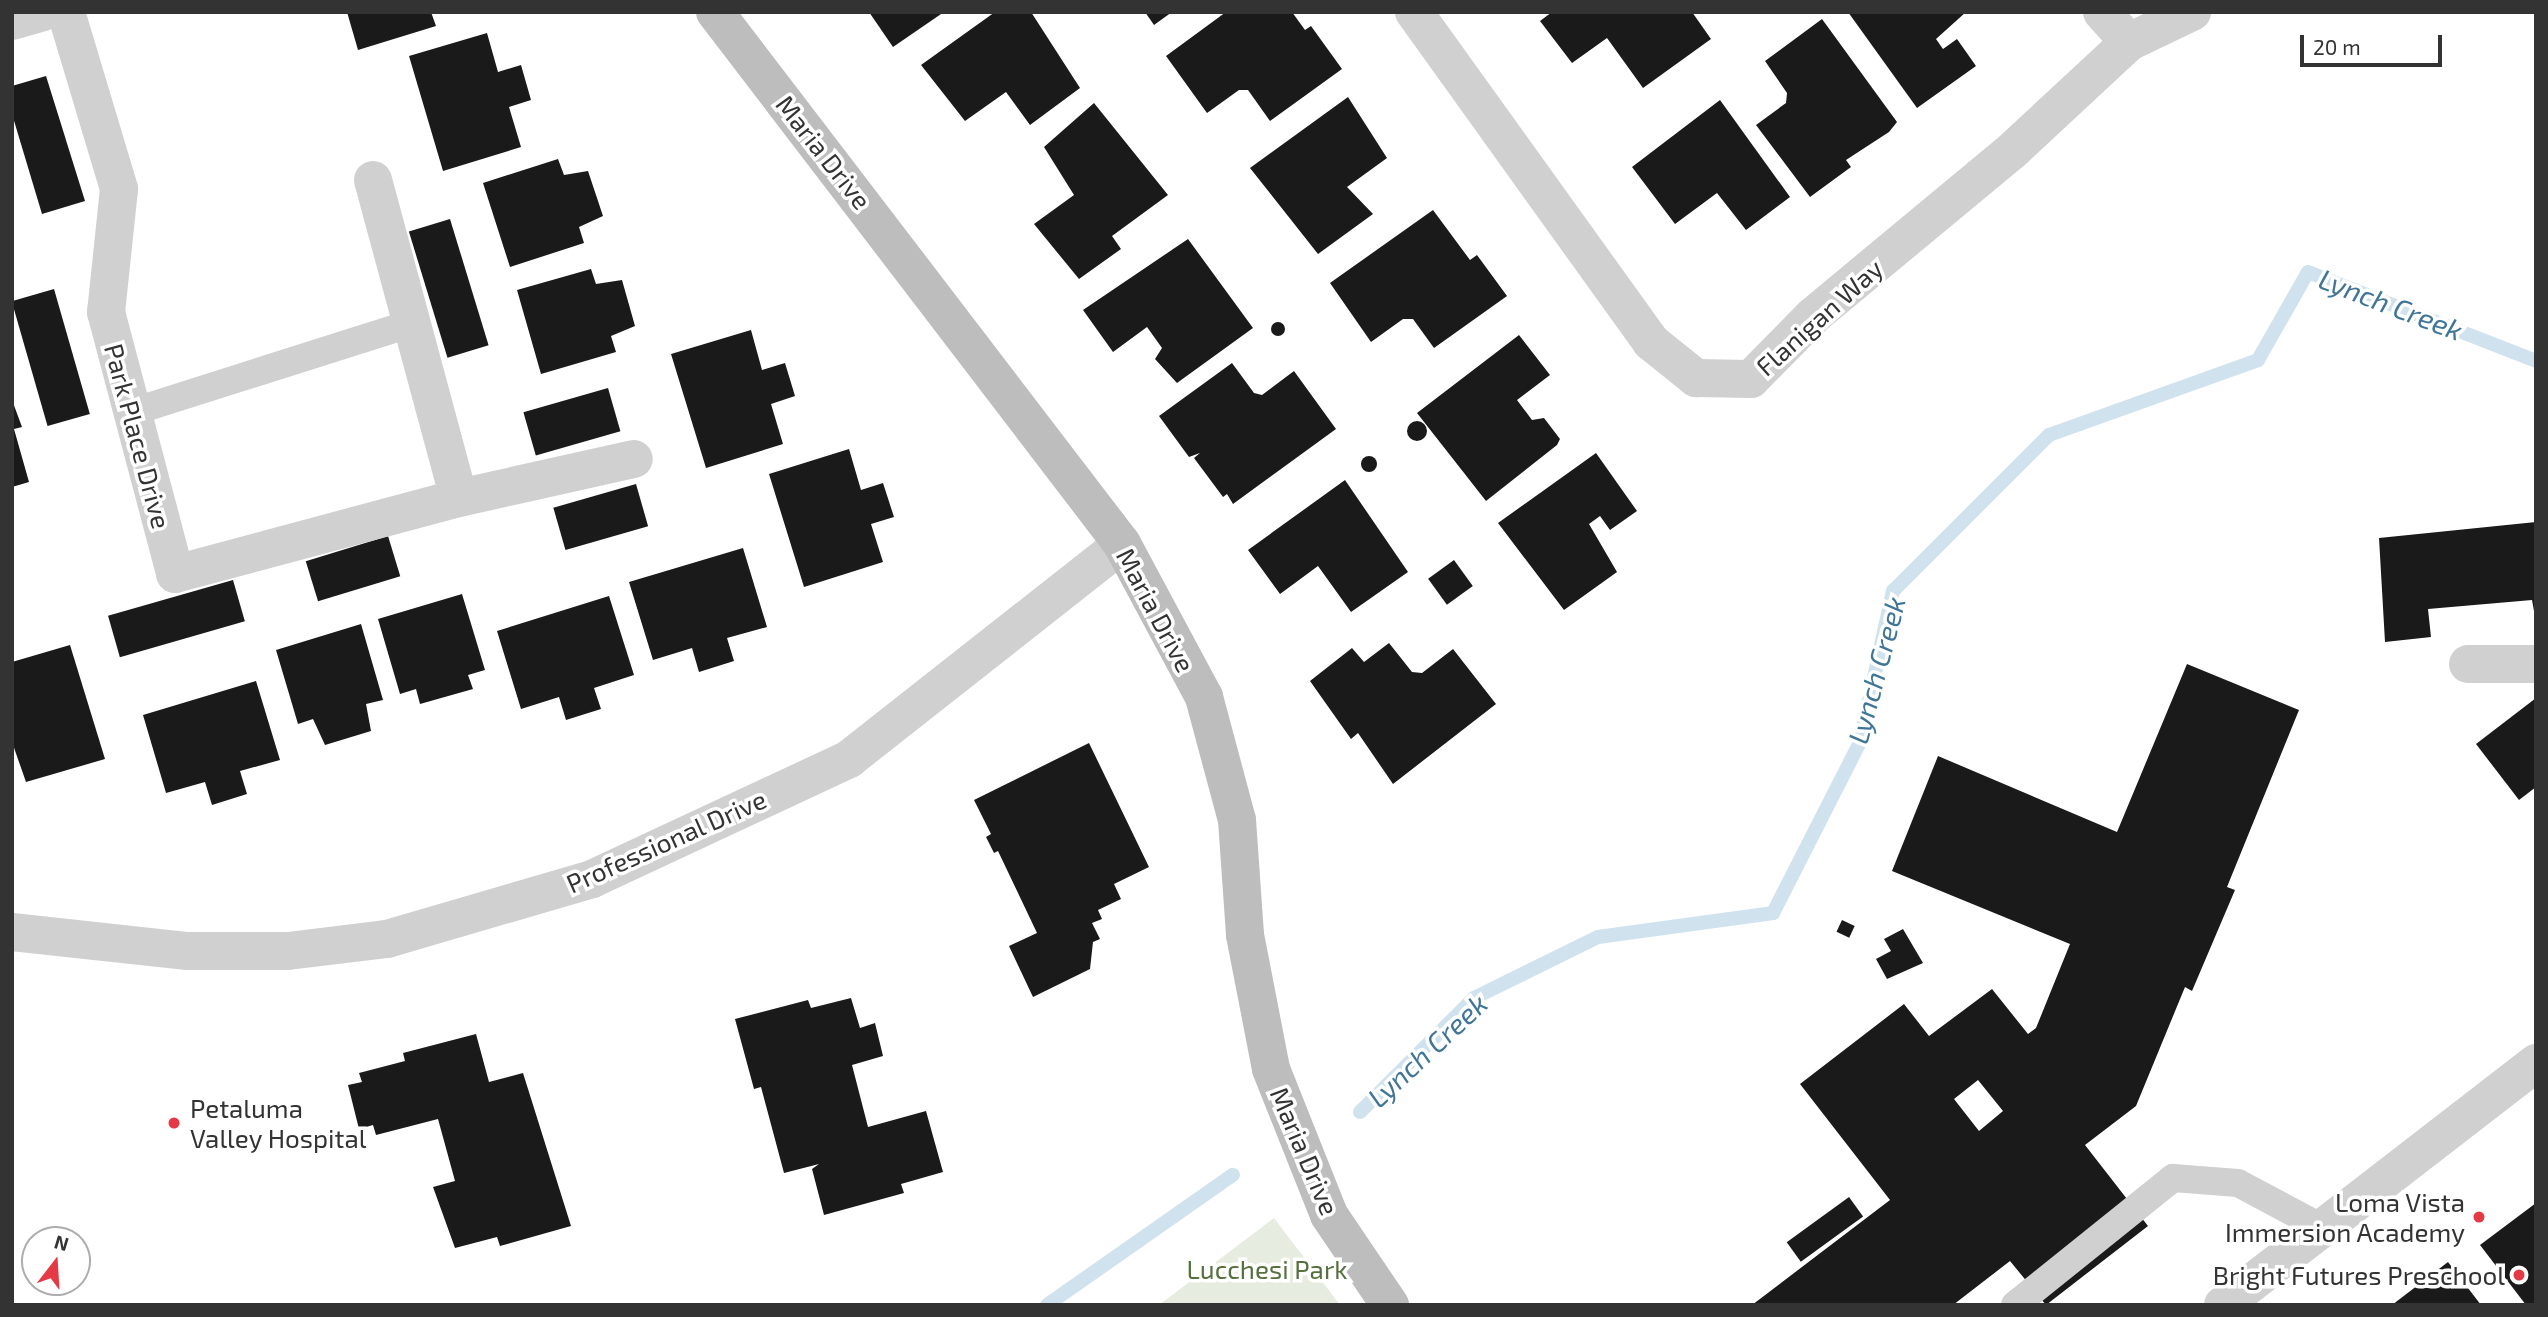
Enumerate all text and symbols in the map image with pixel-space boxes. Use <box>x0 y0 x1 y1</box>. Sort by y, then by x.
scale bar <box>2303 21 2445 65</box>
text: 20 m <box>2313 34 2361 59</box>
street label: Maria Drive <box>770 89 878 215</box>
street label: Flanigan Way <box>1749 252 1889 382</box>
water label: Lynch Creek <box>2314 261 2468 347</box>
street label: Park Place Drive <box>98 340 178 532</box>
street label: Maria Drive <box>1110 543 1202 677</box>
water label: Lynch Creek <box>1840 593 1912 747</box>
street label: Professional Drive <box>561 783 771 899</box>
water label: Lynch Creek <box>1360 986 1494 1114</box>
street label: Maria Drive <box>1264 1082 1346 1220</box>
place label: Petaluma Valley Hospital <box>190 1092 367 1154</box>
marker: Petaluma Valley Hospital <box>164 1113 184 1133</box>
place label: Loma Vista Immersion Academy <box>2224 1186 2465 1248</box>
marker: Loma Vista Immersion Academy <box>2471 1209 2487 1225</box>
north arrow <box>21 1226 91 1296</box>
text: N <box>52 1229 72 1255</box>
park label: Lucchesi Park <box>1186 1253 1348 1285</box>
place label: Bright Futures Preschool <box>2213 1259 2505 1291</box>
marker: Bright Futures Preschool <box>2511 1267 2527 1283</box>

